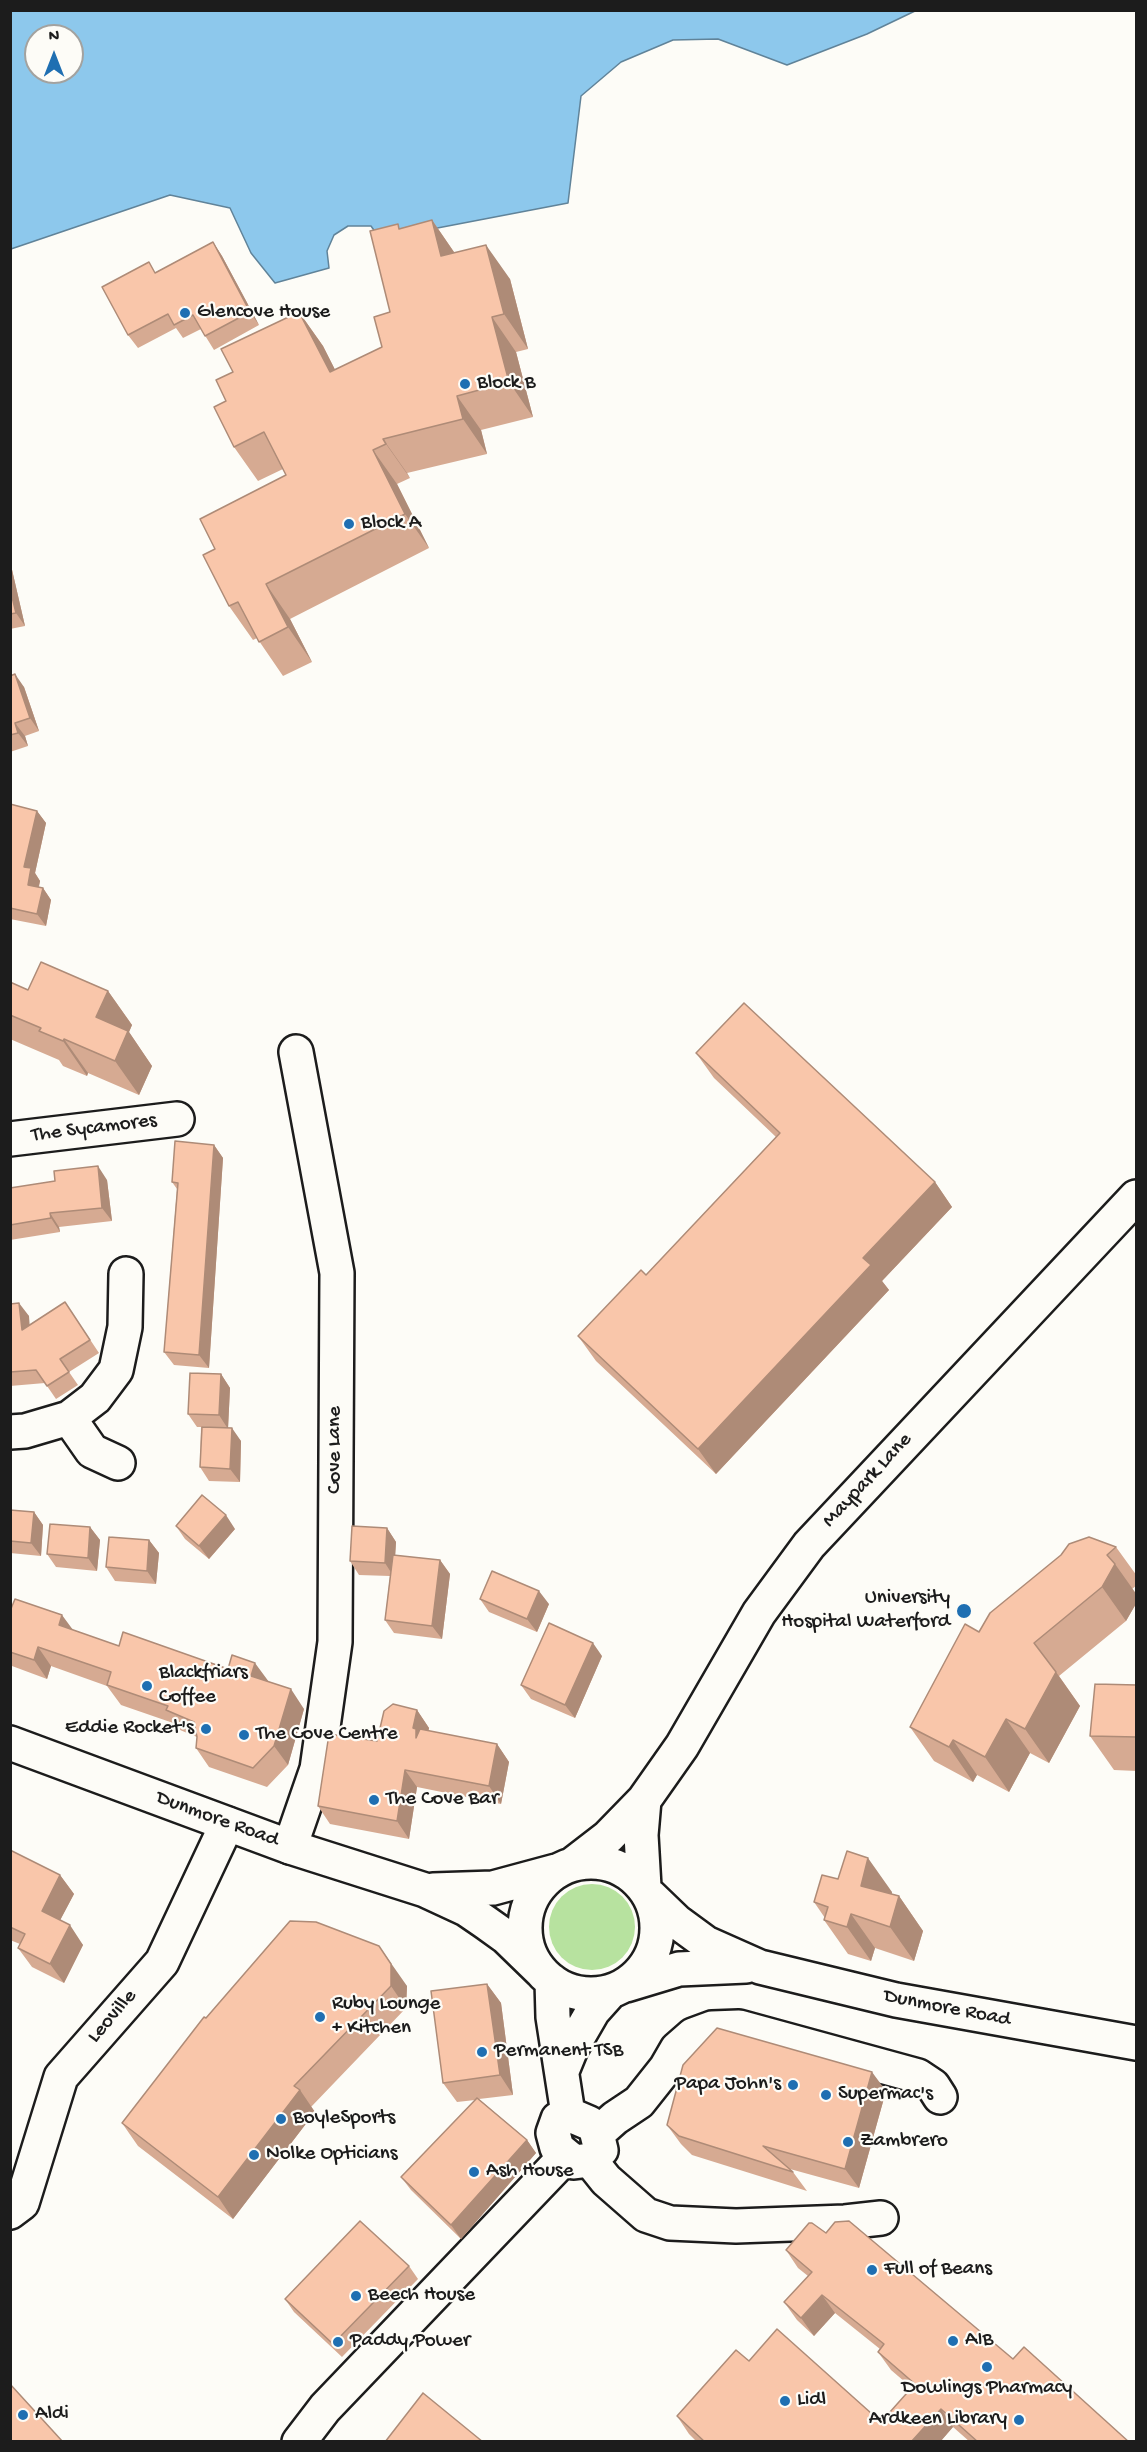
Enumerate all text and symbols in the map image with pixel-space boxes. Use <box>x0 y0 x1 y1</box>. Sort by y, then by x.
north arrow <box>24 24 84 84</box>
text: N <box>49 28 59 47</box>
place label: Glencove House <box>197 300 330 326</box>
marker: Glencove House <box>178 306 192 320</box>
place label: Block B <box>477 371 535 397</box>
marker: Block B <box>458 377 472 391</box>
place label: Block A <box>361 511 421 537</box>
marker: Block A <box>342 517 356 531</box>
street label: The Sycamores <box>30 1109 158 1149</box>
street label: Cove Lane <box>323 1406 349 1494</box>
street label: Maypark Lane <box>818 1428 918 1534</box>
place label: University Hospital Waterford <box>781 1586 950 1636</box>
marker: University Hospital Waterford <box>955 1602 973 1620</box>
place label: Blackfriars Coffee <box>159 1661 248 1711</box>
marker: Blackfriars Coffee <box>140 1679 154 1693</box>
place label: Eddie Rocket's <box>65 1716 194 1742</box>
marker: Eddie Rocket's <box>199 1722 213 1736</box>
place label: The Cove Centre <box>256 1722 398 1748</box>
marker: The Cove Centre <box>237 1728 251 1742</box>
street label: Dunmore Road <box>152 1786 282 1854</box>
place label: The Cove Bar <box>386 1787 498 1813</box>
marker: The Cove Bar <box>367 1793 381 1807</box>
street label: Dunmore Road <box>882 1984 1012 2034</box>
street label: Leoville <box>83 1985 143 2049</box>
place label: Ruby Lounge + Kitchen <box>332 1992 440 2042</box>
marker: Ruby Lounge + Kitchen <box>313 2010 327 2024</box>
place label: Permanent TSB <box>494 2039 623 2065</box>
marker: Permanent TSB <box>475 2045 489 2059</box>
place label: Papa John's <box>674 2072 781 2098</box>
marker: Papa John's <box>786 2078 800 2092</box>
place label: Supermac's <box>838 2082 933 2108</box>
marker: Supermac's <box>819 2088 833 2102</box>
place label: BoyleSports <box>293 2106 395 2132</box>
marker: BoyleSports <box>274 2112 288 2126</box>
place label: Zambrero <box>860 2129 948 2155</box>
marker: Zambrero <box>841 2135 855 2149</box>
place label: Nolke Opticians <box>266 2142 398 2168</box>
marker: Nolke Opticians <box>247 2148 261 2162</box>
place label: Ash House <box>486 2159 574 2185</box>
marker: Ash House <box>467 2165 481 2179</box>
place label: Full of Beans <box>884 2257 992 2283</box>
marker: Full of Beans <box>865 2263 879 2277</box>
place label: Beech House <box>368 2283 475 2309</box>
marker: Beech House <box>349 2289 363 2303</box>
place label: AIB <box>965 2328 993 2354</box>
place label: Paddy Power <box>350 2329 470 2355</box>
marker: AIB <box>946 2334 960 2348</box>
marker: Paddy Power <box>331 2335 345 2349</box>
marker: Dowlings Pharmacy <box>980 2360 994 2374</box>
place label: Dowlings Pharmacy <box>902 2376 1072 2402</box>
place label: Lidl <box>797 2388 826 2414</box>
marker: Lidl <box>778 2394 792 2408</box>
place label: Aldi <box>35 2402 69 2428</box>
place label: Ardkeen Library <box>869 2407 1007 2433</box>
marker: Aldi <box>16 2408 30 2422</box>
marker: Ardkeen Library <box>1012 2413 1026 2427</box>

